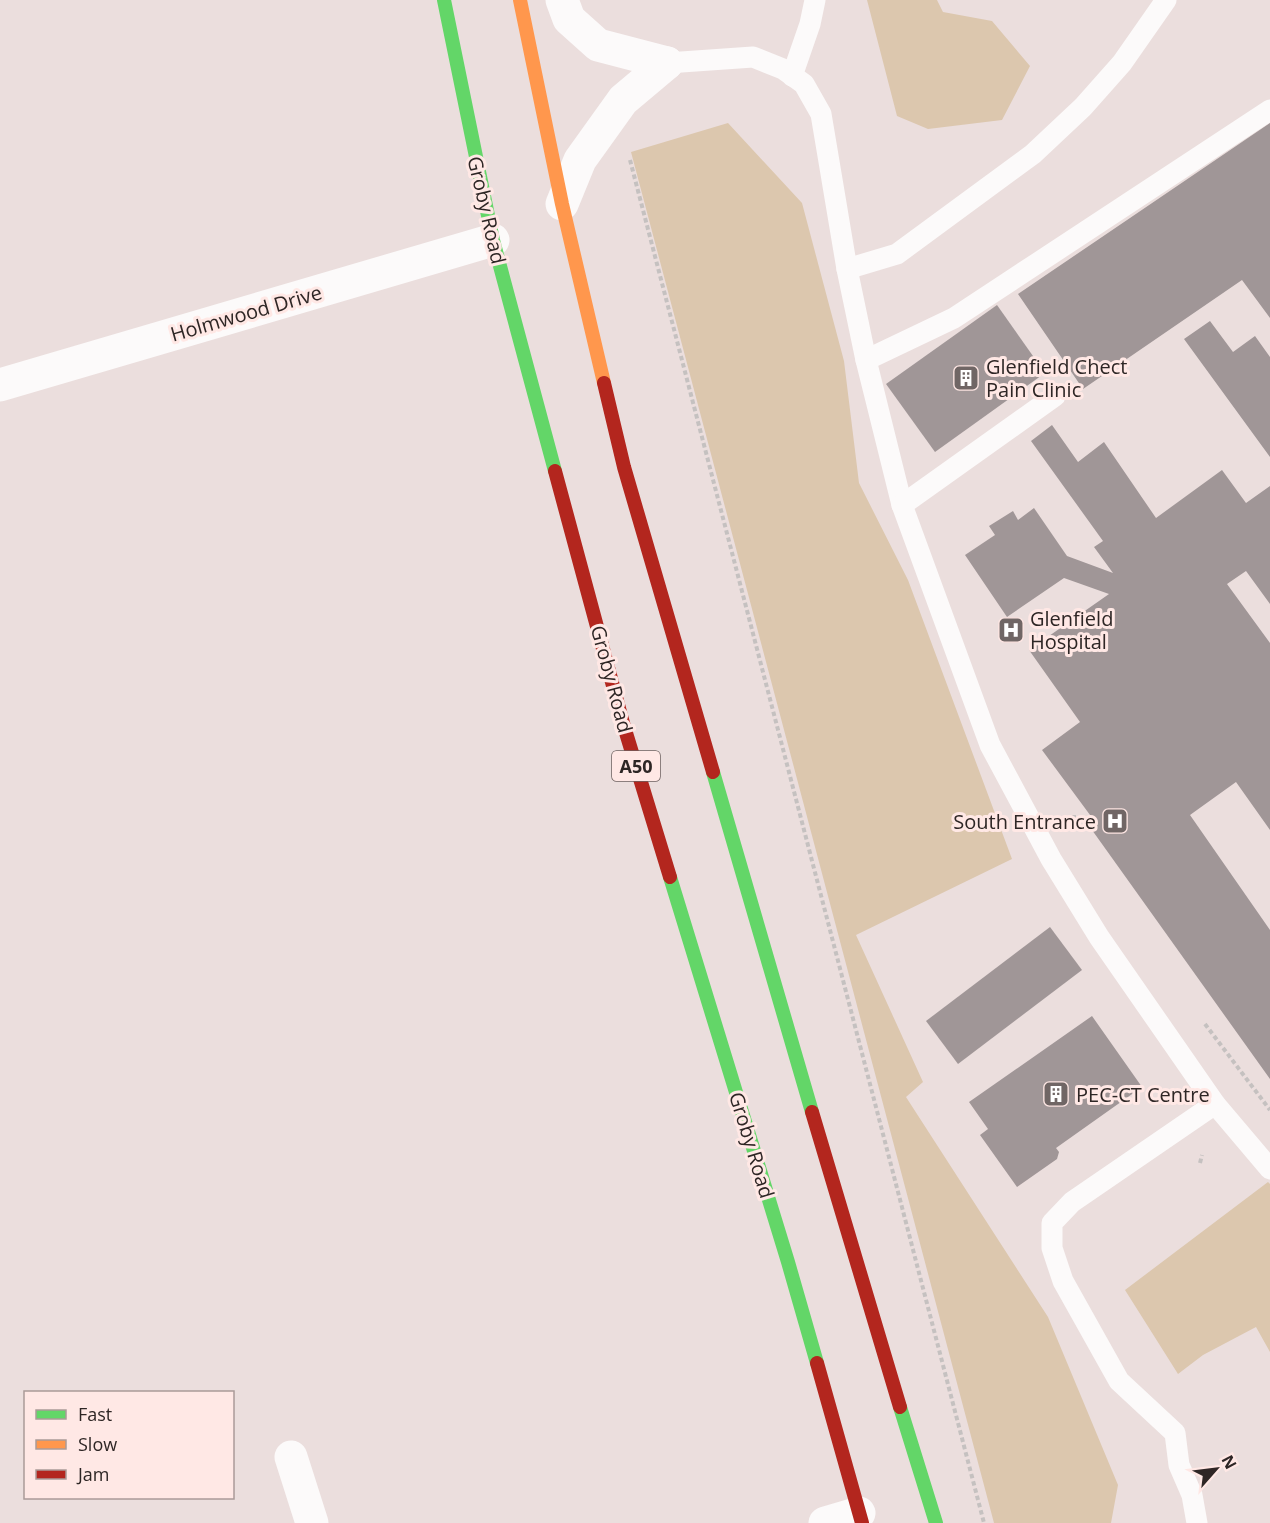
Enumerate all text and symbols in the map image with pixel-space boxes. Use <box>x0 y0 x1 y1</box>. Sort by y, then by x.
street label: Groby Road <box>461 153 513 267</box>
street label: Holmwood Drive <box>167 278 325 348</box>
place label: Glenfield Chect Pain Clinic <box>986 353 1127 403</box>
building icon: Glenfield Chect Pain Clinic <box>951 363 981 393</box>
place label: Glenfield Hospital <box>1030 605 1113 655</box>
hospital icon: Glenfield Hospital <box>996 615 1026 645</box>
street label: Groby Road <box>585 622 639 736</box>
road number: A50 <box>612 751 660 781</box>
hospital icon: South Entrance <box>1100 806 1130 836</box>
place label: South Entrance <box>953 808 1096 835</box>
building icon: PEC-CT Centre <box>1041 1079 1071 1109</box>
place label: PEC-CT Centre <box>1076 1081 1210 1108</box>
street label: Groby Road <box>723 1088 781 1202</box>
legend <box>24 1391 234 1499</box>
text: Fast <box>78 1402 112 1426</box>
text: Slow <box>78 1432 117 1456</box>
north arrow <box>1186 1439 1246 1499</box>
text: N <box>1216 1451 1242 1473</box>
text: Jam <box>76 1462 110 1486</box>

